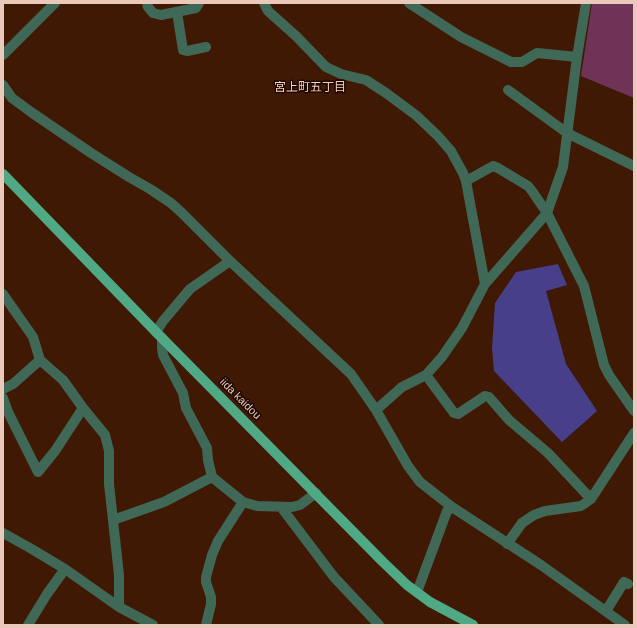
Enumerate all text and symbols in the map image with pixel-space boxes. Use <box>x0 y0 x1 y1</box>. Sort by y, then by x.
district label: 宮上町五丁目 <box>274 81 346 95</box>
street label: iida kaidou <box>217 376 263 422</box>

